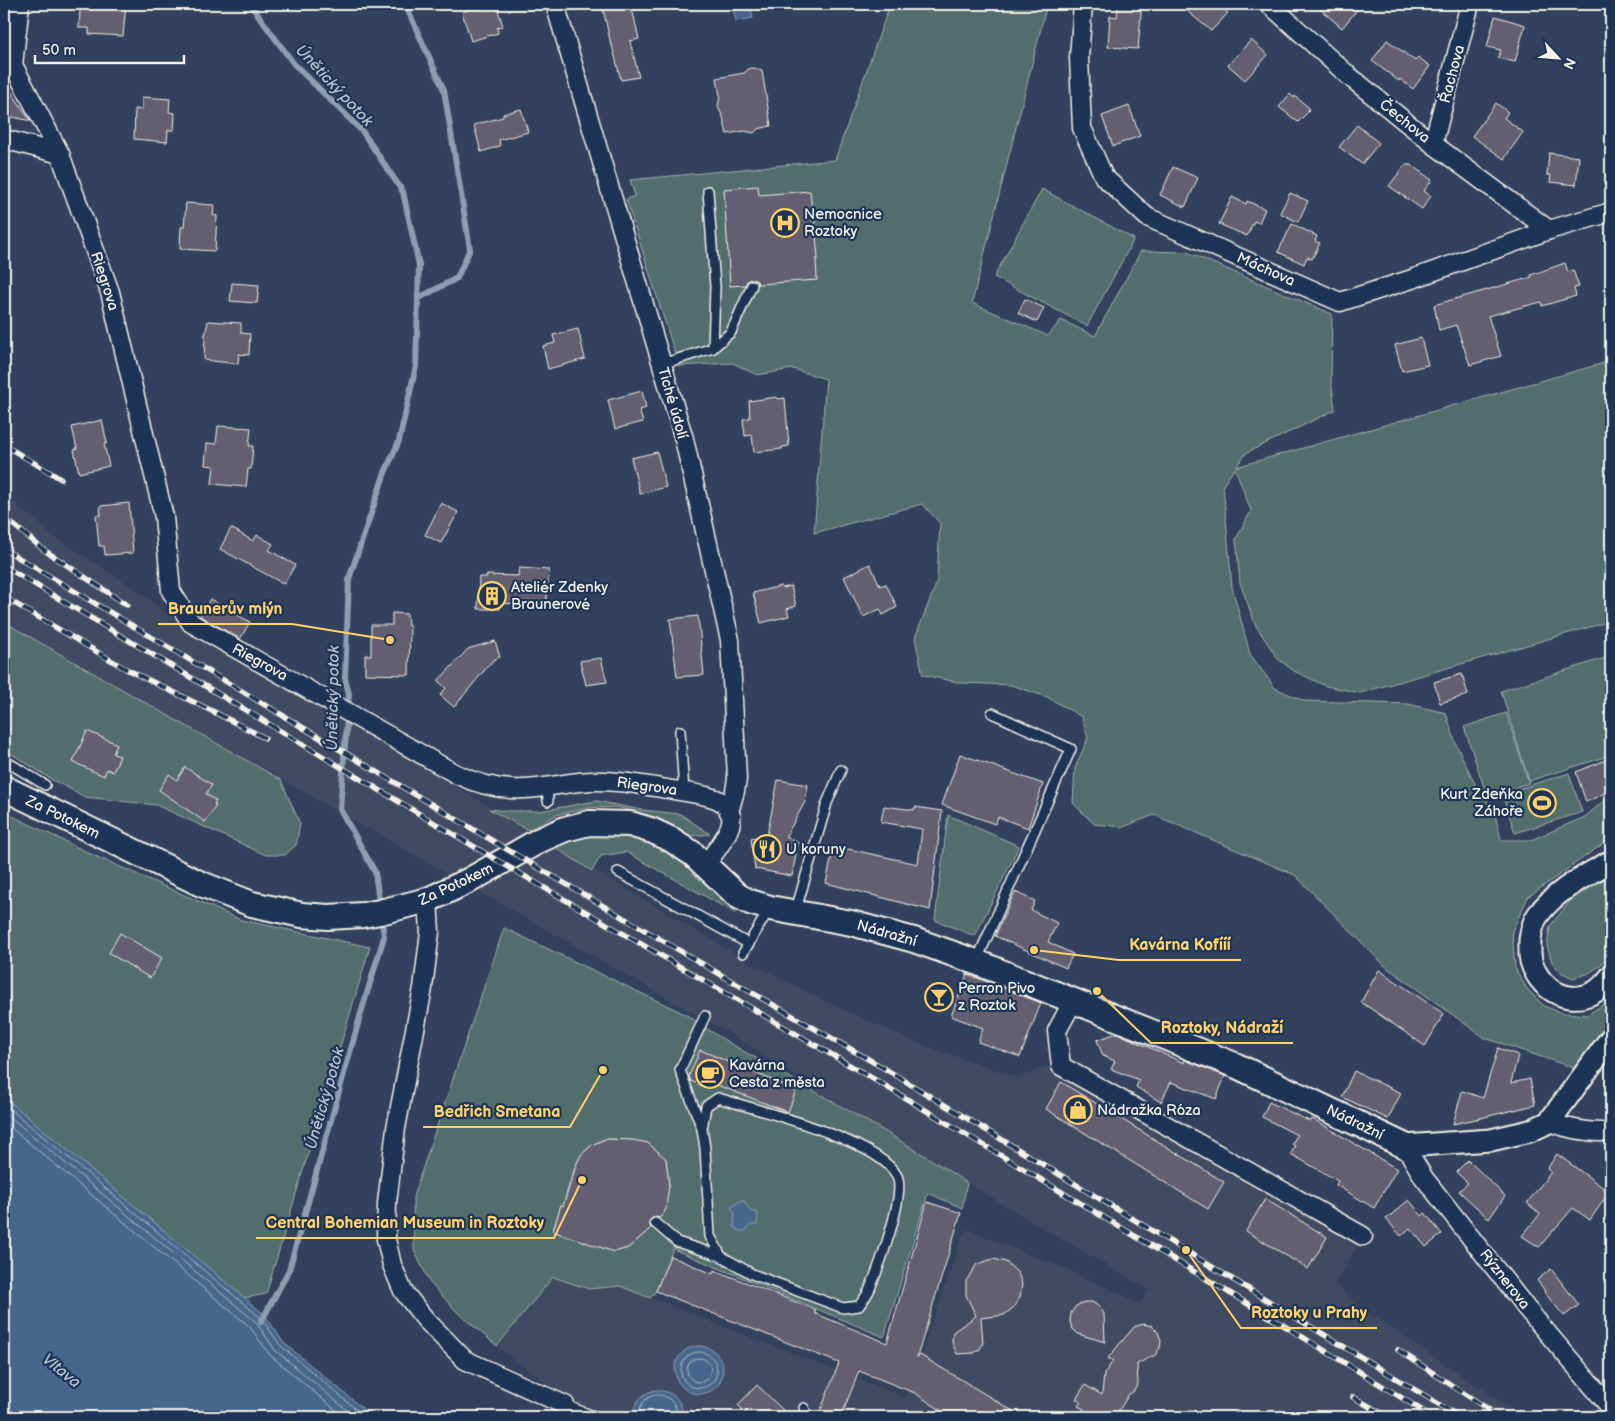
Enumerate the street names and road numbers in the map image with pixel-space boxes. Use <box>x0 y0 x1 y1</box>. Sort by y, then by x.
street label: Řachova <box>1436 43 1469 105</box>
street label: Čechova <box>1375 95 1434 148</box>
street label: Máchova <box>1234 248 1298 291</box>
street label: Riegrova <box>86 249 123 313</box>
street label: Tiché údolí <box>653 365 692 442</box>
street label: Riegrova <box>229 639 291 685</box>
street label: Riegrova <box>616 773 678 800</box>
street label: Za Potokem <box>22 791 103 844</box>
street label: Za Potokem <box>415 859 496 910</box>
street label: Nádražní <box>855 916 919 951</box>
street label: Nádražní <box>1323 1100 1387 1145</box>
street label: Rýznerova <box>1475 1245 1534 1313</box>

